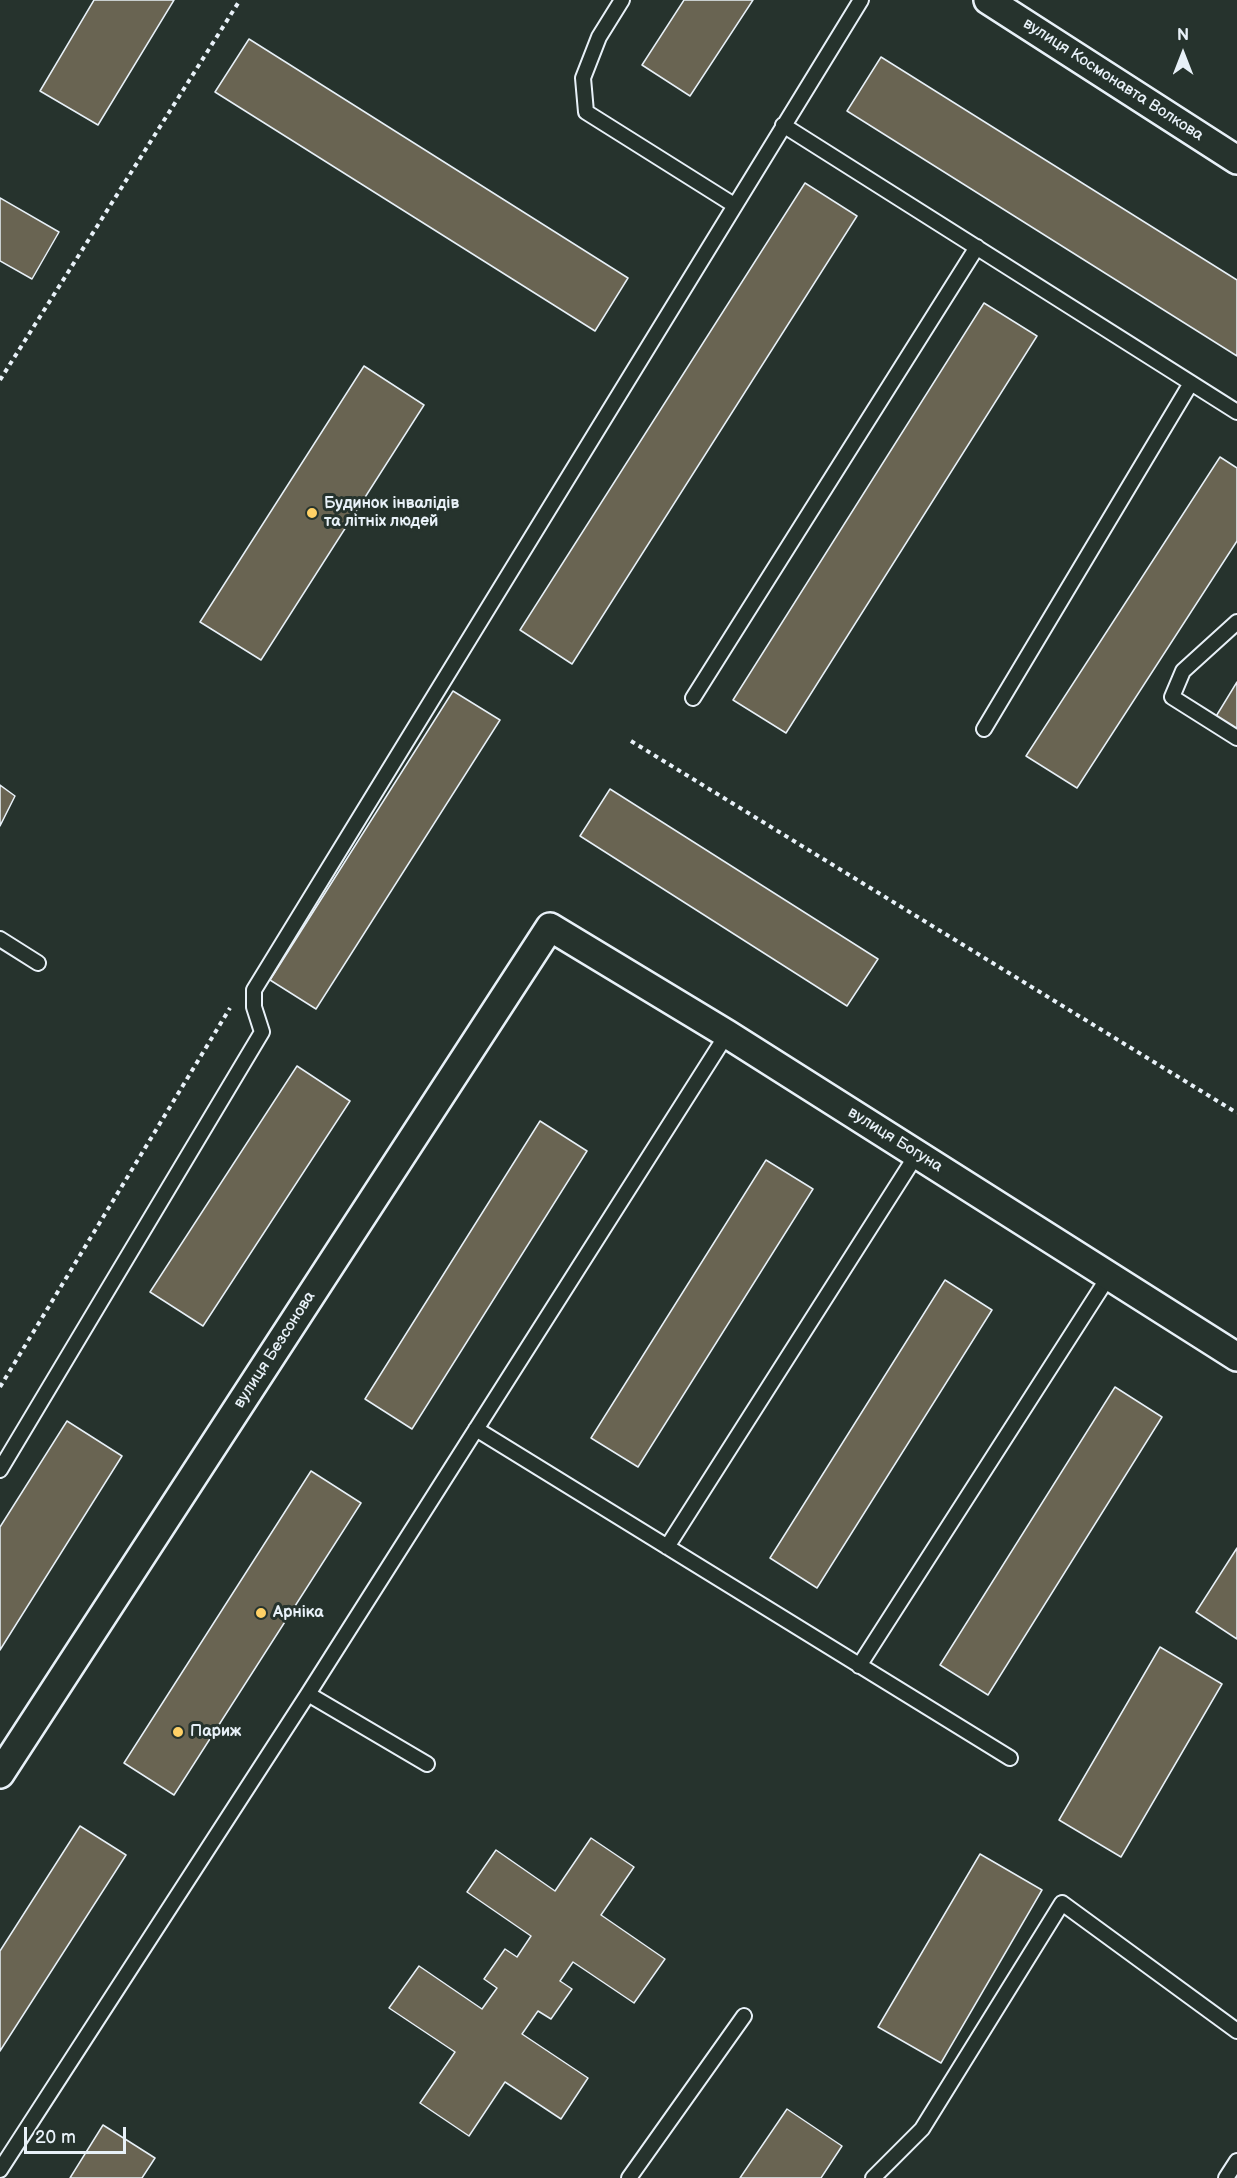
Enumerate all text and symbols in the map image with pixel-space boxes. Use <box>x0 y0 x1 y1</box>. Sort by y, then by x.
street label: вулиця Космонавта Волкова <box>1019 14 1207 146</box>
north arrow <box>1153 24 1213 84</box>
text: N <box>1177 26 1189 45</box>
place label: Будинок інвалідів та літніх людей <box>324 494 459 532</box>
marker: Будинок інвалідів та літніх людей <box>305 506 319 520</box>
street label: вулиця Богуна <box>844 1103 946 1177</box>
street label: вулиця Безсонова <box>230 1288 320 1412</box>
place label: Арніка <box>273 1603 324 1623</box>
marker: Арніка <box>254 1606 268 1620</box>
place label: Париж <box>190 1722 241 1742</box>
marker: Париж <box>171 1725 185 1739</box>
scale bar <box>27 2115 129 2153</box>
text: 20 m <box>35 2127 76 2148</box>

